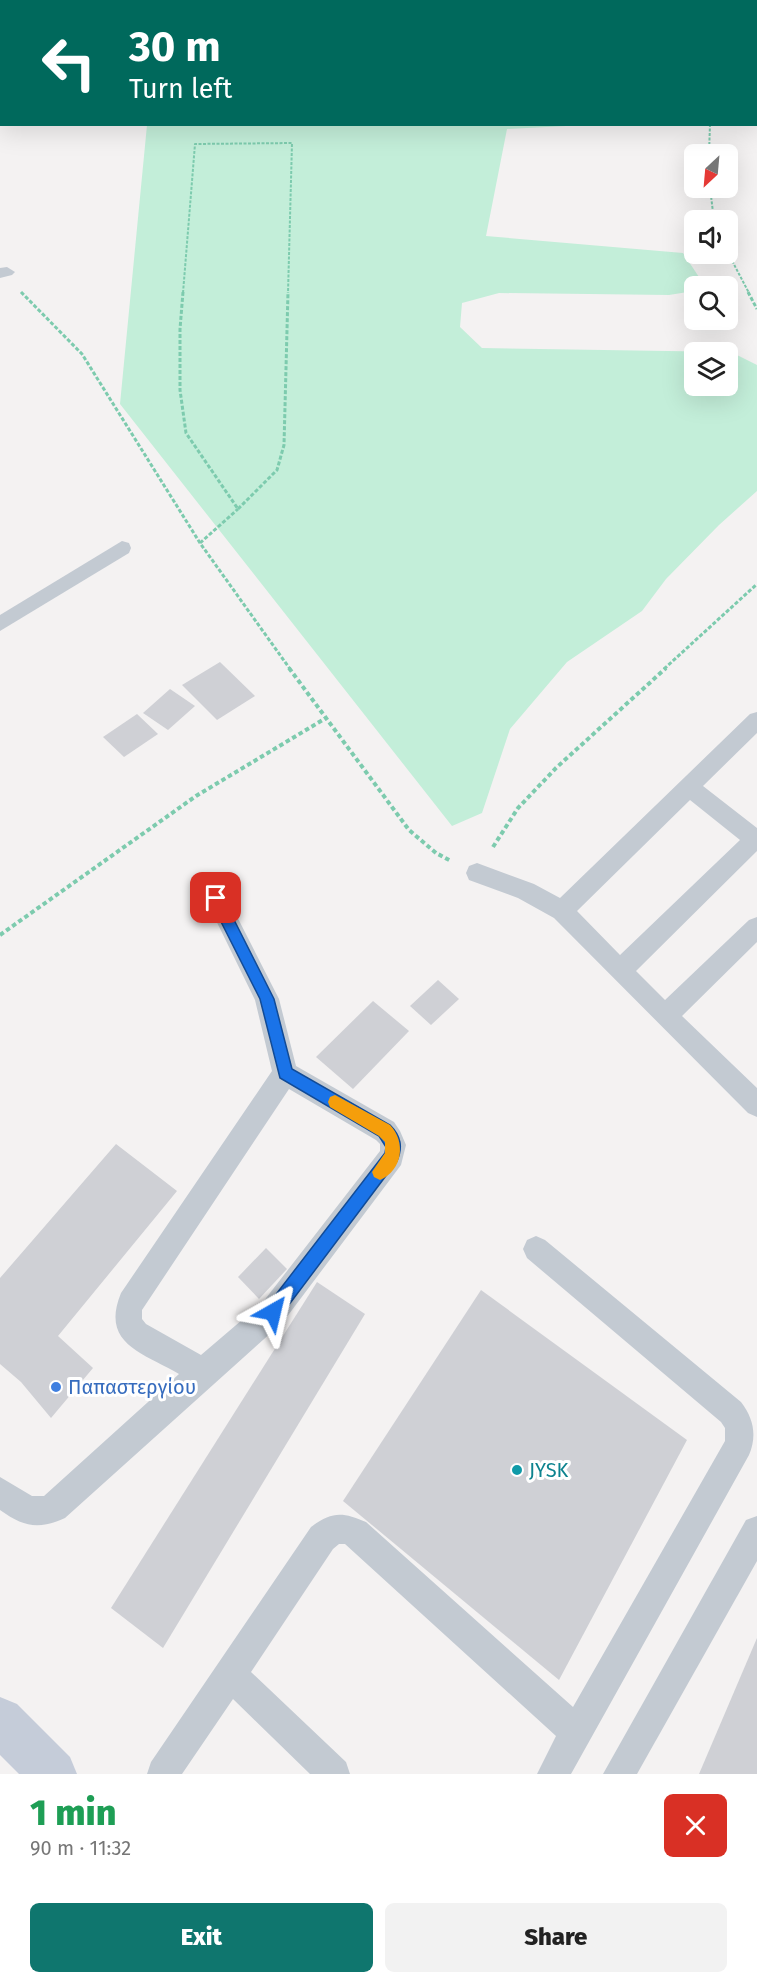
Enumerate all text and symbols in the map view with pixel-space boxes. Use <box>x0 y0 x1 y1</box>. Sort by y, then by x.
text: 30 m <box>129 22 221 72</box>
icon: left <box>30 24 108 102</box>
text: Turn left <box>129 73 232 105</box>
north arrow <box>684 144 738 198</box>
map controls <box>684 144 738 396</box>
button: sound <box>684 210 738 264</box>
button: search <box>684 276 738 330</box>
button: layers <box>684 342 738 396</box>
pin <box>190 872 241 923</box>
icon: arrive <box>199 881 232 914</box>
position arrow <box>241 1280 305 1344</box>
place label: Παπαστεργίου <box>68 1375 196 1399</box>
marker: Παπαστεργίου <box>49 1380 63 1394</box>
place label: JYSK <box>529 1458 569 1482</box>
marker: JYSK <box>510 1463 524 1477</box>
text: 1 min <box>30 1791 116 1835</box>
button: close <box>664 1794 727 1857</box>
text: 90 m · 11:32 <box>30 1836 131 1860</box>
button: Exit <box>30 1903 373 1972</box>
button: Share <box>385 1903 727 1972</box>

